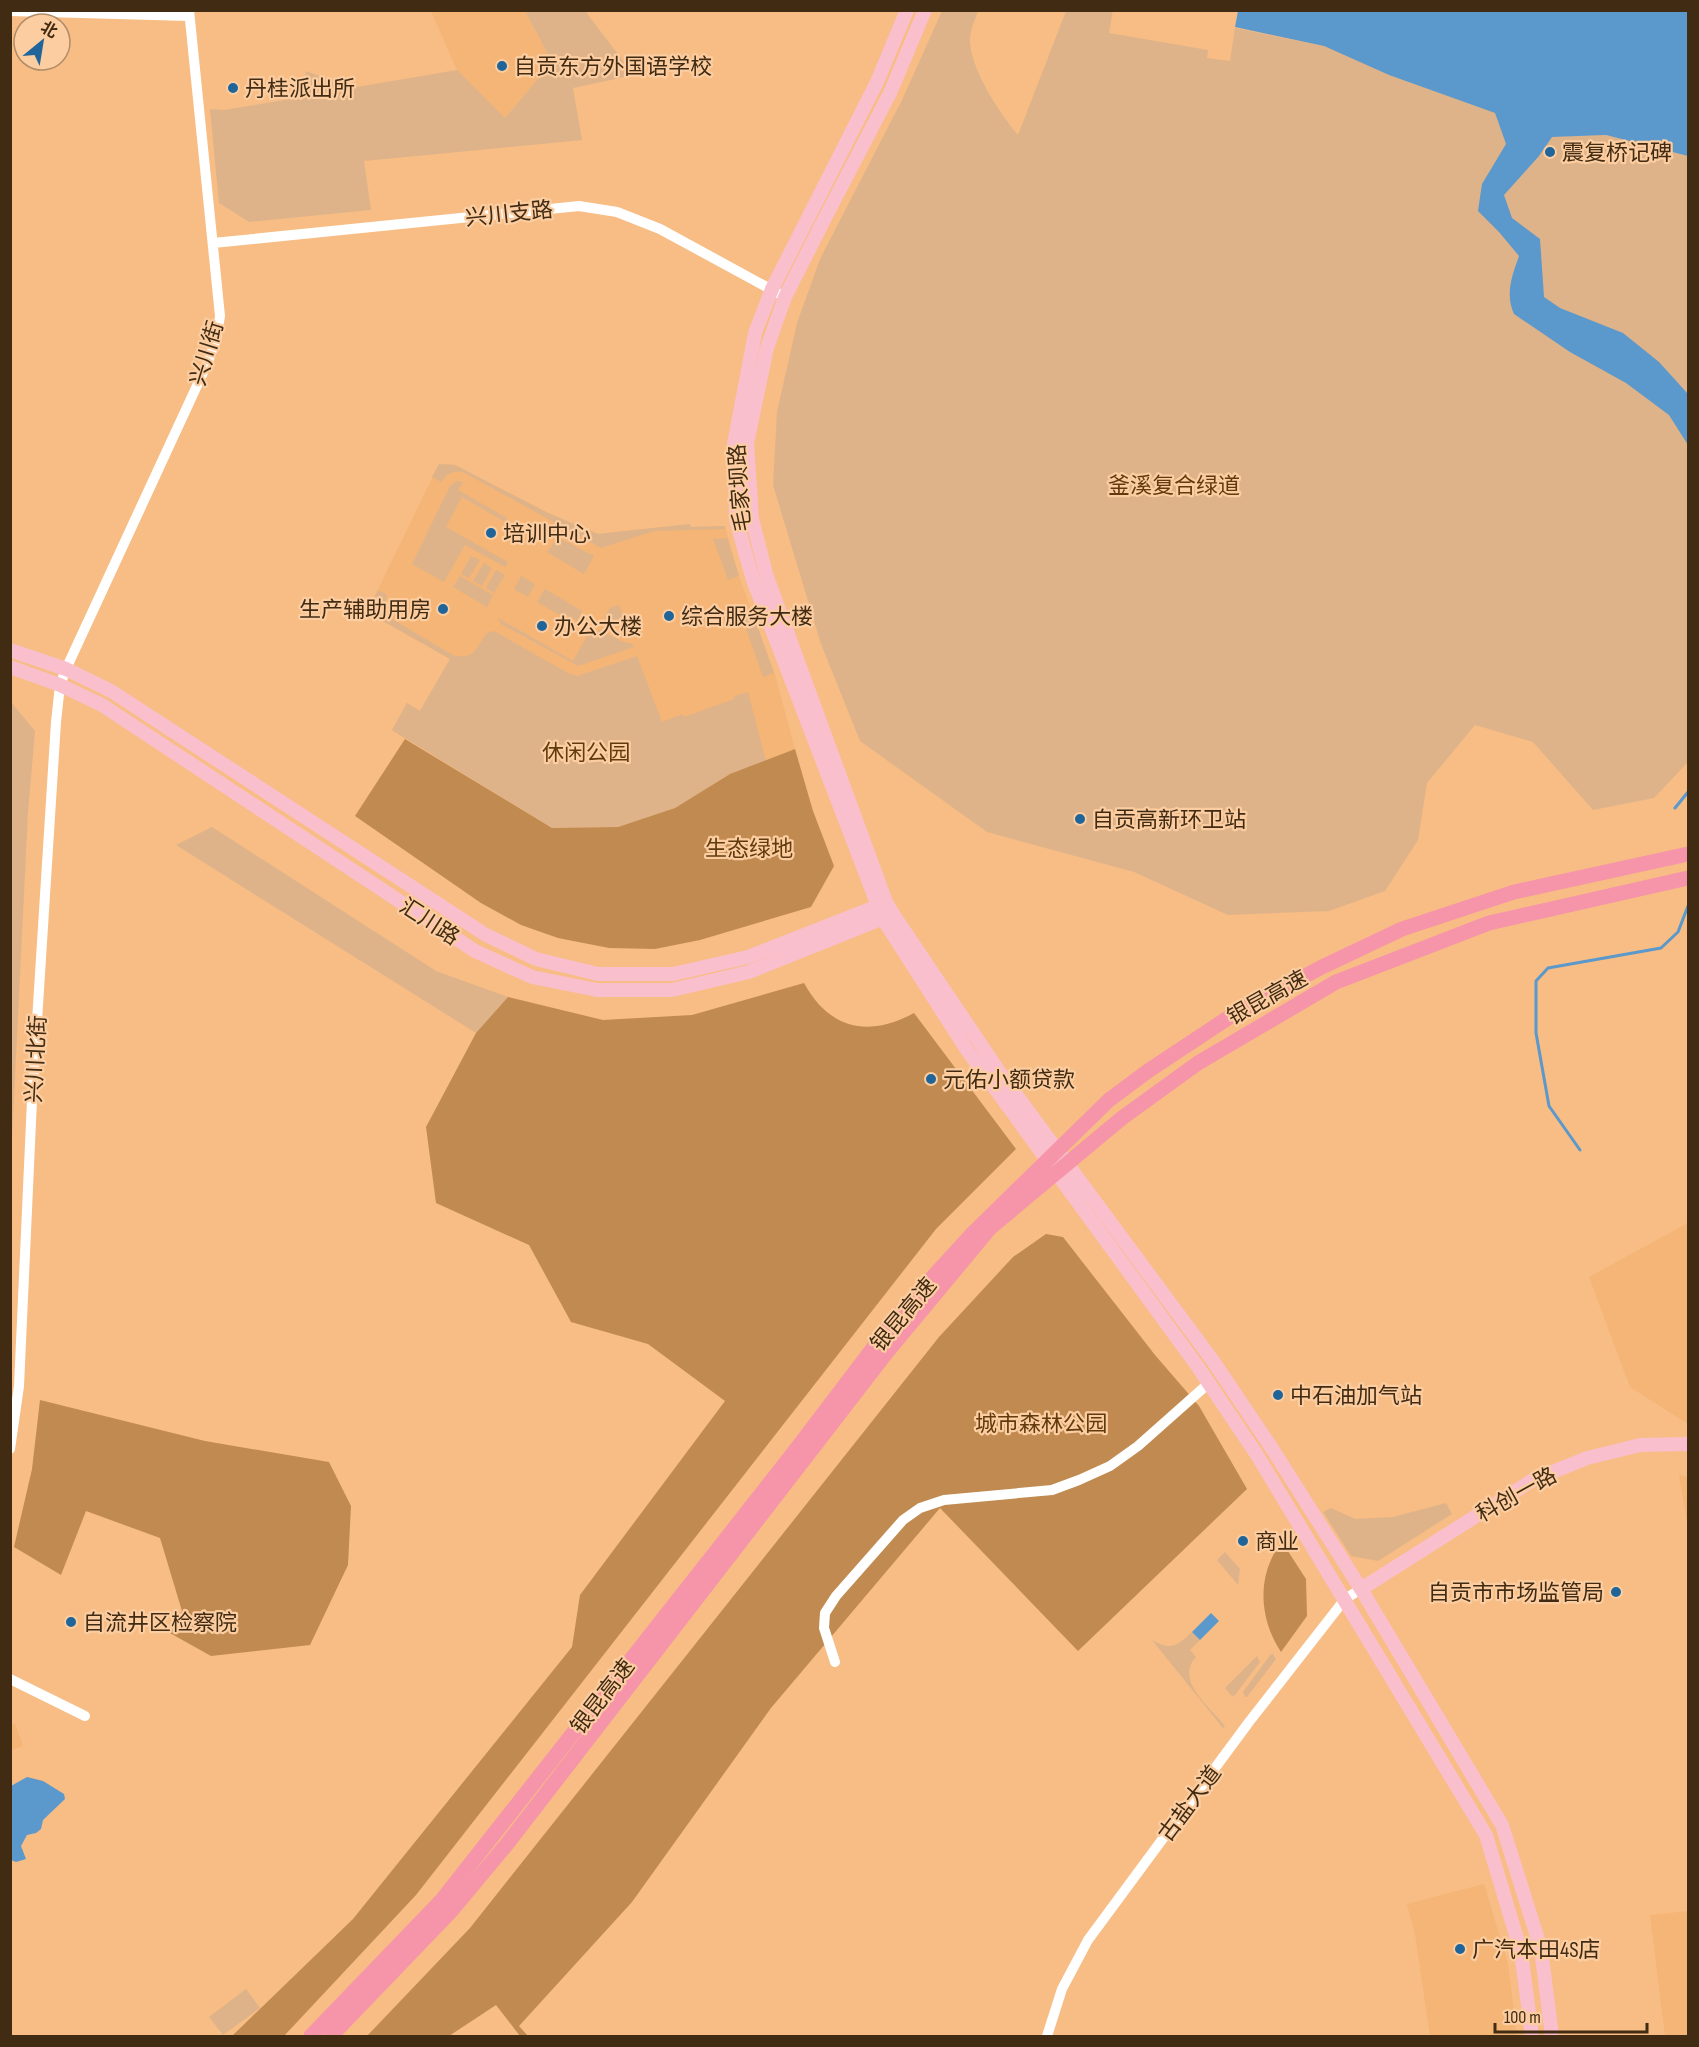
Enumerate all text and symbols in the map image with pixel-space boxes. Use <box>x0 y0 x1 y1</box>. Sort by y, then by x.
north arrow <box>12 12 72 72</box>
text: 北 <box>37 18 60 43</box>
place label: 自贡东方外国语学校 <box>514 54 712 81</box>
marker: 自贡东方外国语学校 <box>495 59 509 73</box>
place label: 丹桂派出所 <box>245 76 355 103</box>
marker: 丹桂派出所 <box>226 81 240 95</box>
place label: 震复桥记碑 <box>1562 140 1672 167</box>
marker: 震复桥记碑 <box>1543 145 1557 159</box>
street label: 兴川支路 <box>464 196 554 233</box>
street label: 兴川街 <box>185 318 230 389</box>
street label: 毛家坝路 <box>724 443 757 533</box>
park label: 釜溪复合绿道 <box>1108 473 1240 500</box>
place label: 培训中心 <box>503 521 591 548</box>
marker: 培训中心 <box>484 526 498 540</box>
place label: 生产辅助用房 <box>299 597 431 624</box>
marker: 生产辅助用房 <box>436 602 450 616</box>
place label: 综合服务大楼 <box>681 604 813 631</box>
marker: 综合服务大楼 <box>662 609 676 623</box>
place label: 办公大楼 <box>554 614 642 641</box>
marker: 办公大楼 <box>535 619 549 633</box>
park label: 休闲公园 <box>542 740 630 767</box>
place label: 自贡高新环卫站 <box>1092 807 1246 834</box>
marker: 自贡高新环卫站 <box>1073 812 1087 826</box>
park label: 生态绿地 <box>705 836 793 863</box>
street label: 汇川路 <box>394 893 464 952</box>
street label: 银昆高速 <box>1223 965 1313 1031</box>
street label: 兴川北街 <box>21 1014 52 1104</box>
place label: 元佑小额贷款 <box>943 1067 1075 1094</box>
marker: 元佑小额贷款 <box>924 1072 938 1086</box>
street label: 银昆高速 <box>866 1273 943 1357</box>
place label: 中石油加气站 <box>1290 1383 1422 1410</box>
marker: 中石油加气站 <box>1271 1388 1285 1402</box>
park label: 城市森林公园 <box>975 1411 1107 1438</box>
street label: 科创一路 <box>1472 1462 1562 1528</box>
place label: 商业 <box>1255 1529 1299 1556</box>
marker: 商业 <box>1236 1534 1250 1548</box>
place label: 自贡市市场监管局 <box>1428 1580 1604 1607</box>
marker: 自贡市市场监管局 <box>1609 1585 1623 1599</box>
place label: 自流井区检察院 <box>83 1610 237 1637</box>
marker: 自流井区检察院 <box>64 1615 78 1629</box>
street label: 银昆高速 <box>565 1654 641 1740</box>
street label: 古盐大道 <box>1153 1761 1227 1847</box>
place label: 广汽本田4S店 <box>1472 1937 1601 1964</box>
marker: 广汽本田4S店 <box>1453 1942 1467 1956</box>
scale bar <box>1495 1996 1646 2034</box>
text: 100 m <box>1504 2007 1541 2028</box>

